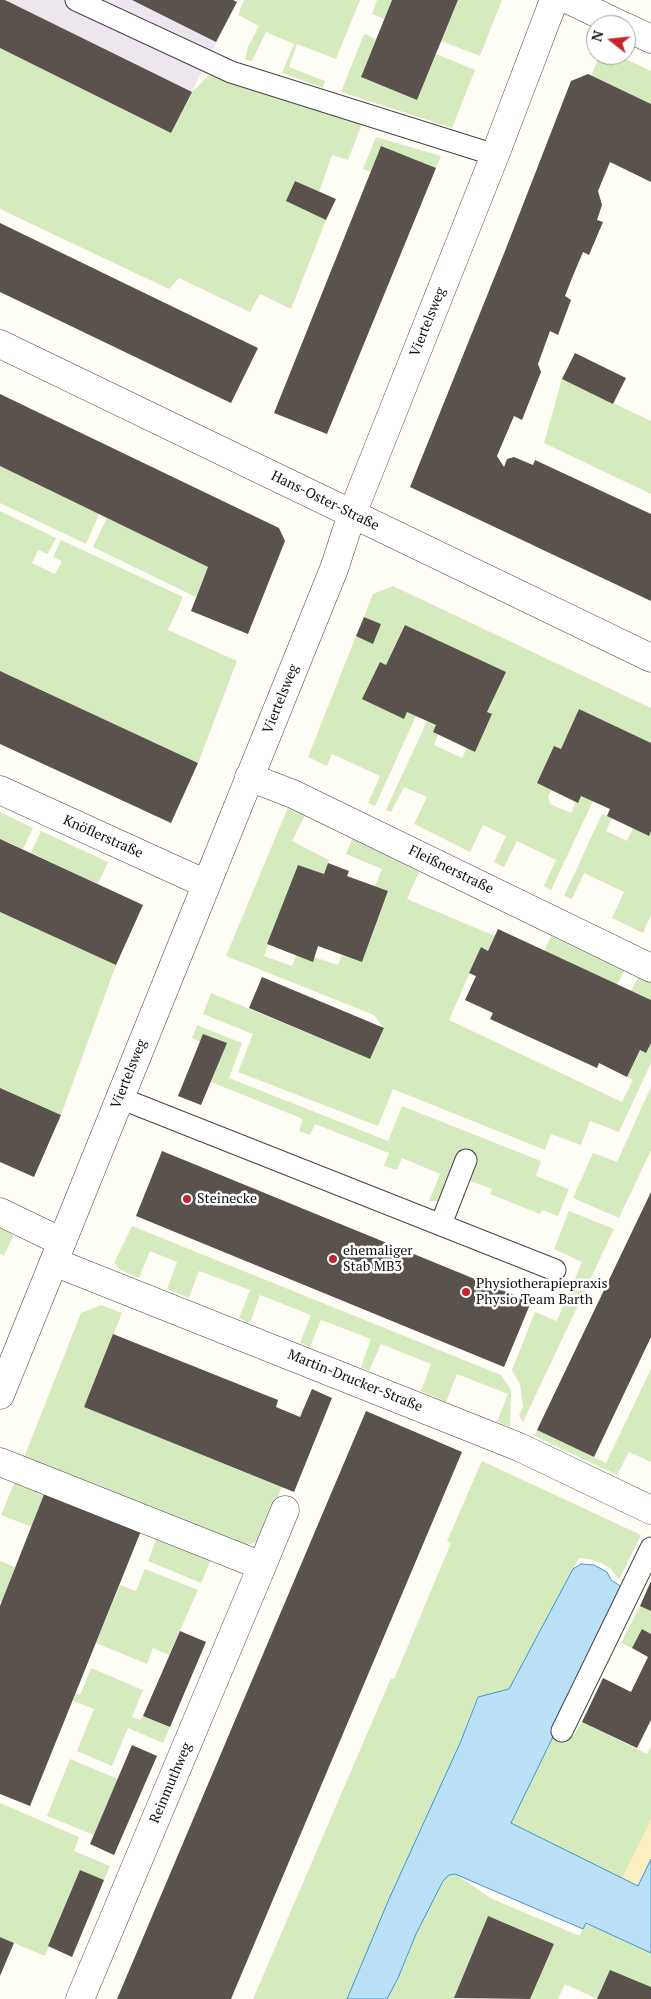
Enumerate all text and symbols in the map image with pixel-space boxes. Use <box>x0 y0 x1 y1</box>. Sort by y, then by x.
north arrow <box>586 15 636 65</box>
text: N <box>586 28 608 44</box>
street label: Viertelsweg <box>407 285 449 359</box>
street label: Hans-Oster-Straße <box>268 468 382 534</box>
street label: Viertelsweg <box>260 662 302 736</box>
street label: Knöflerstraße <box>60 812 146 862</box>
street label: Fleißnerstraße <box>406 842 496 898</box>
street label: Viertelsweg <box>108 1037 150 1111</box>
place label: Steinecke <box>197 1191 257 1207</box>
marker: Steinecke <box>181 1193 193 1205</box>
place label: ehemaliger Stab MB3 <box>343 1243 413 1276</box>
marker: ehemaliger Stab MB3 <box>327 1253 339 1265</box>
place label: Physiotherapiepraxis Physio Team Barth <box>476 1276 607 1308</box>
marker: Physiotherapiepraxis Physio Team Barth <box>460 1286 472 1298</box>
street label: Martin-Drucker-Straße <box>285 1346 425 1416</box>
street label: Reinmuthweg <box>146 1740 196 1826</box>

